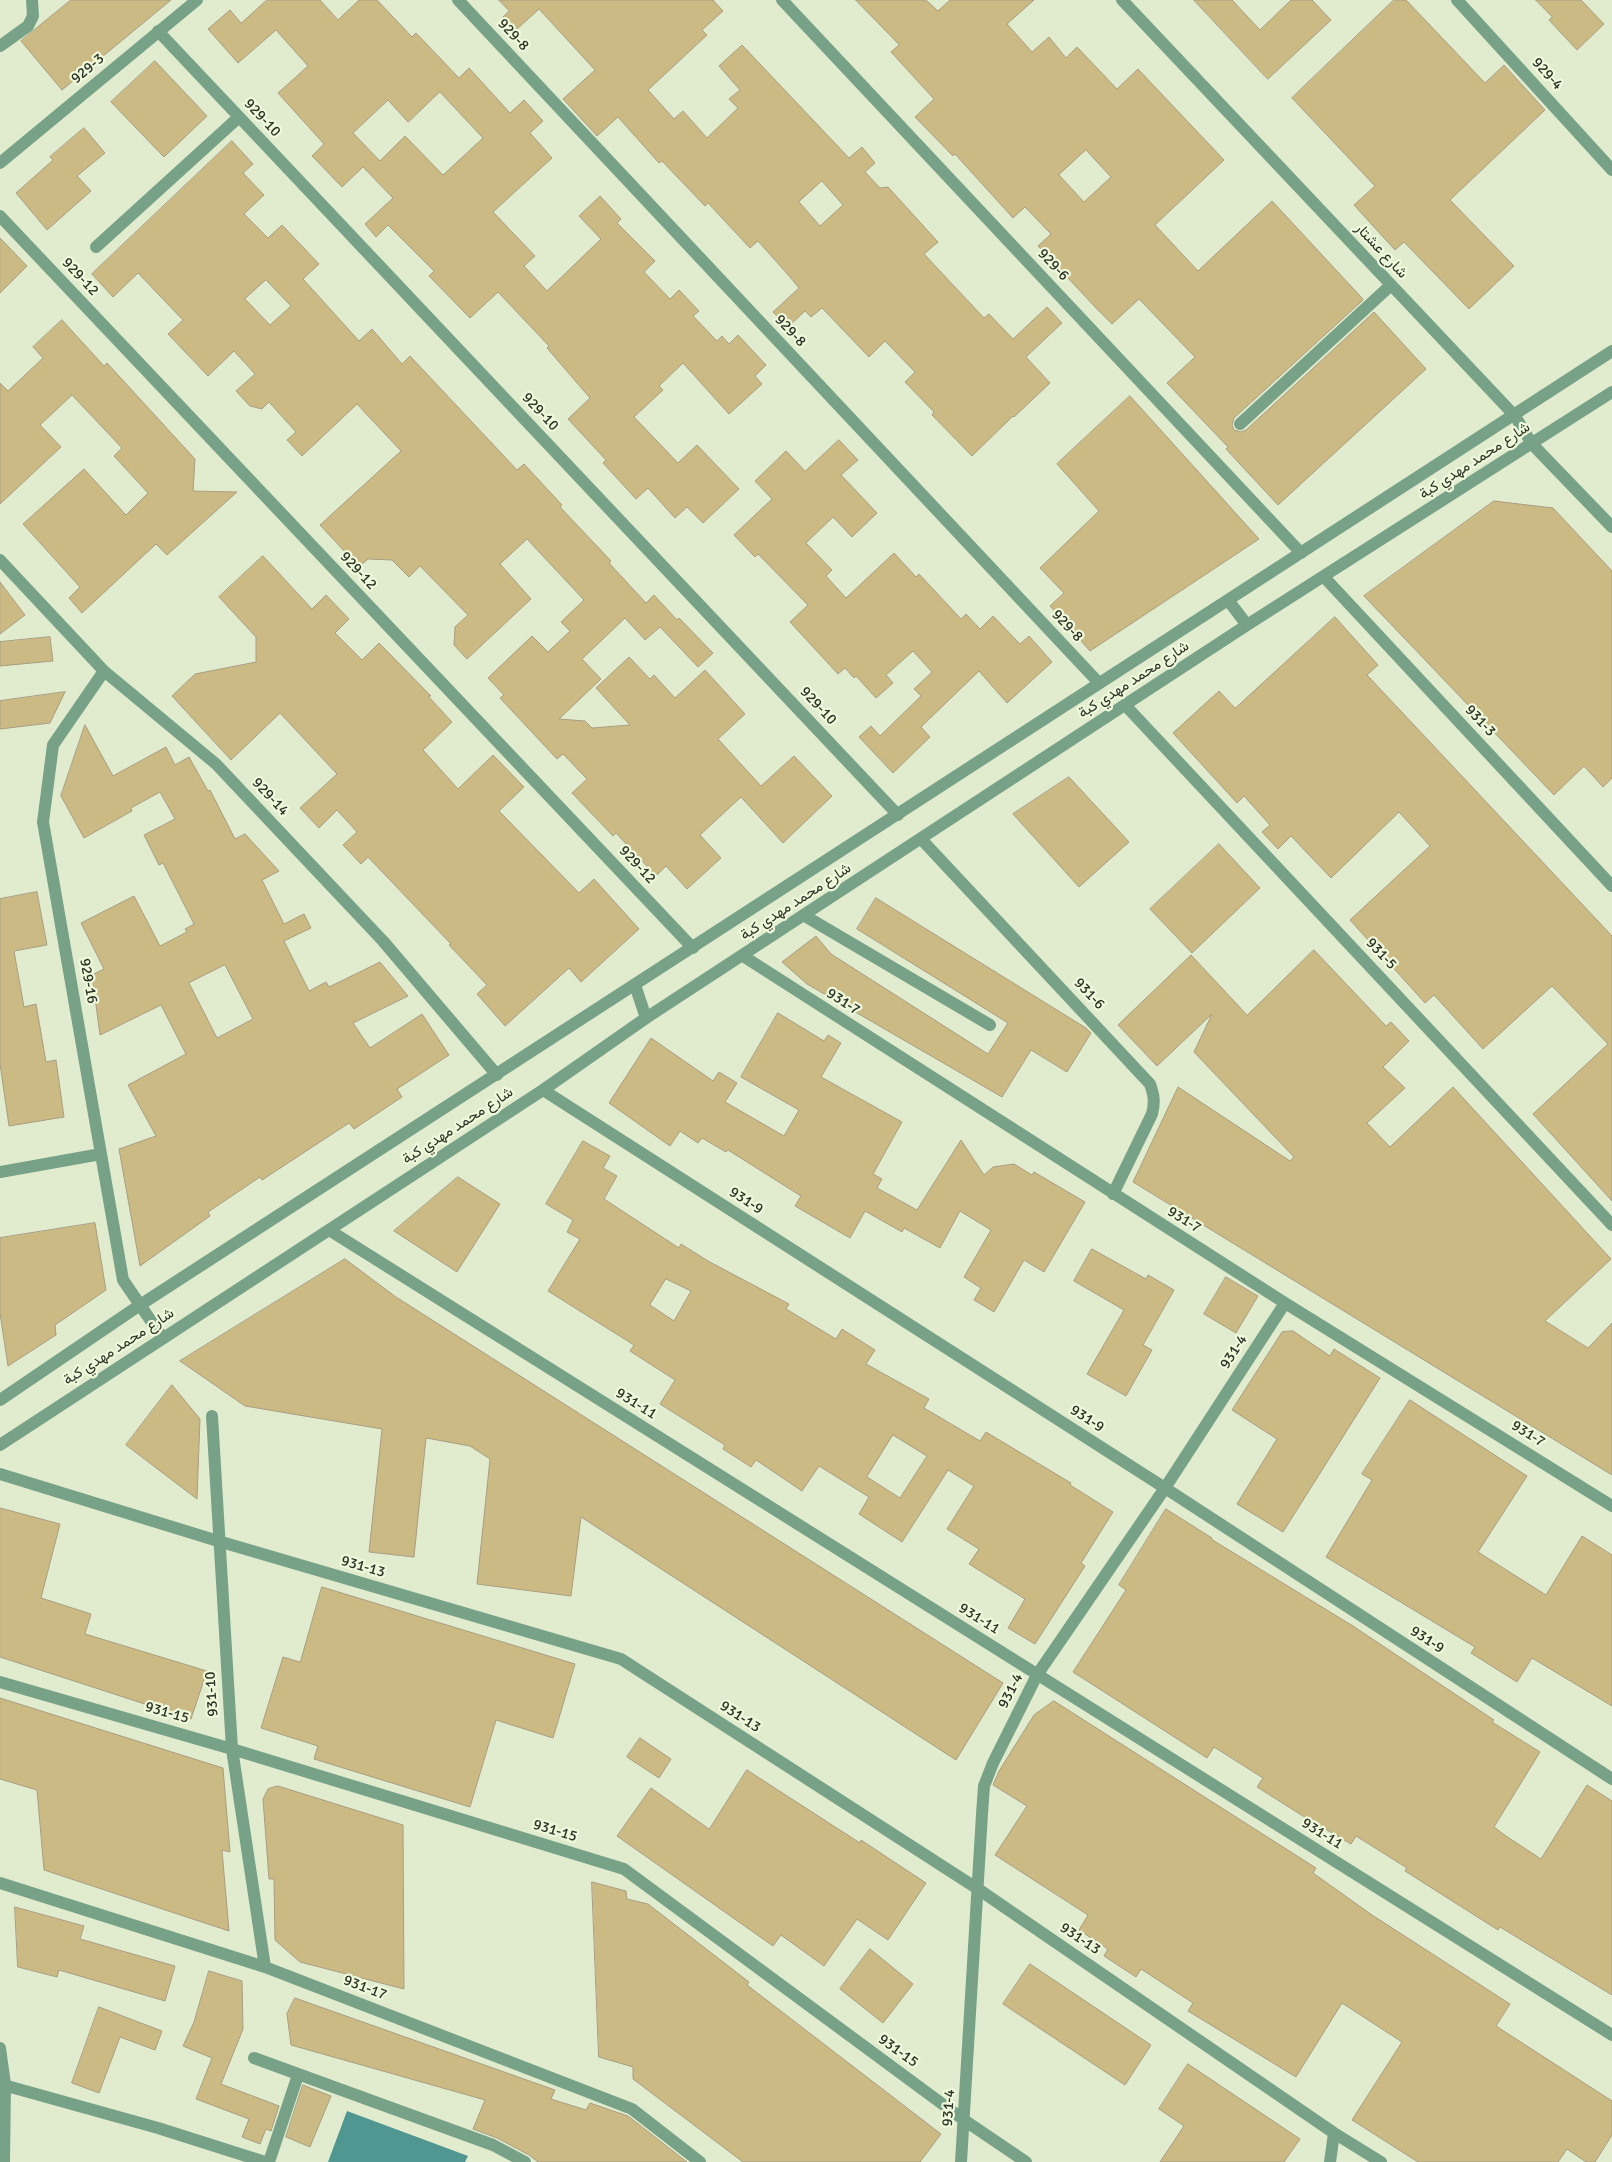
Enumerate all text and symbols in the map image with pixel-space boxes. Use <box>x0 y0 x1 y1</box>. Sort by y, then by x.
street label: 929-8 <box>494 15 532 55</box>
street label: 929-3 <box>68 50 108 88</box>
street label: 929-4 <box>1528 54 1566 94</box>
street label: 929-10 <box>240 95 284 141</box>
street label: شارع عشتار <box>1351 220 1411 282</box>
street label: 929-6 <box>1034 245 1072 285</box>
street label: 929-12 <box>58 254 102 300</box>
street label: 929-8 <box>771 311 809 351</box>
street label: 929-10 <box>518 389 562 435</box>
street label: شارع محمد مهدي كبة <box>1416 418 1534 504</box>
street label: 929-12 <box>336 548 380 594</box>
street label: 929-8 <box>1048 606 1086 646</box>
street label: شارع محمد مهدي كبة <box>1075 637 1193 723</box>
street label: 929-10 <box>796 683 840 729</box>
street label: 931-3 <box>1461 701 1499 741</box>
street label: 929-14 <box>248 774 292 820</box>
street label: 929-12 <box>615 842 659 888</box>
street label: شارع محمد مهدي كبة <box>737 859 855 945</box>
street label: 931-5 <box>1362 934 1400 974</box>
street label: 929-16 <box>75 957 101 1005</box>
street label: 931-6 <box>1070 974 1108 1014</box>
street label: 931-7 <box>823 985 863 1019</box>
street label: شارع محمد مهدي كبة <box>399 1083 517 1169</box>
street label: 931-9 <box>726 1183 766 1219</box>
street label: 931-7 <box>1164 1203 1204 1237</box>
street label: شارع محمد مهدي كبة <box>60 1304 178 1390</box>
street label: 931-4 <box>1216 1332 1252 1372</box>
street label: 931-11 <box>612 1384 660 1424</box>
street label: 931-9 <box>1067 1401 1107 1437</box>
street label: 931-7 <box>1508 1417 1548 1451</box>
street label: 931-13 <box>339 1552 387 1582</box>
street label: 931-11 <box>955 1599 1003 1639</box>
street label: 931-9 <box>1407 1622 1447 1658</box>
street label: 931-4 <box>995 1670 1027 1712</box>
street label: 931-10 <box>201 1671 223 1717</box>
street label: 931-13 <box>716 1697 764 1737</box>
street label: 931-15 <box>143 1698 191 1728</box>
street label: 931-11 <box>1298 1814 1346 1854</box>
street label: 931-15 <box>531 1816 579 1846</box>
street label: 931-13 <box>1056 1919 1104 1959</box>
street label: 931-17 <box>341 1972 389 2004</box>
street label: 931-15 <box>874 2030 922 2072</box>
street label: 931-4 <box>939 2089 959 2127</box>

